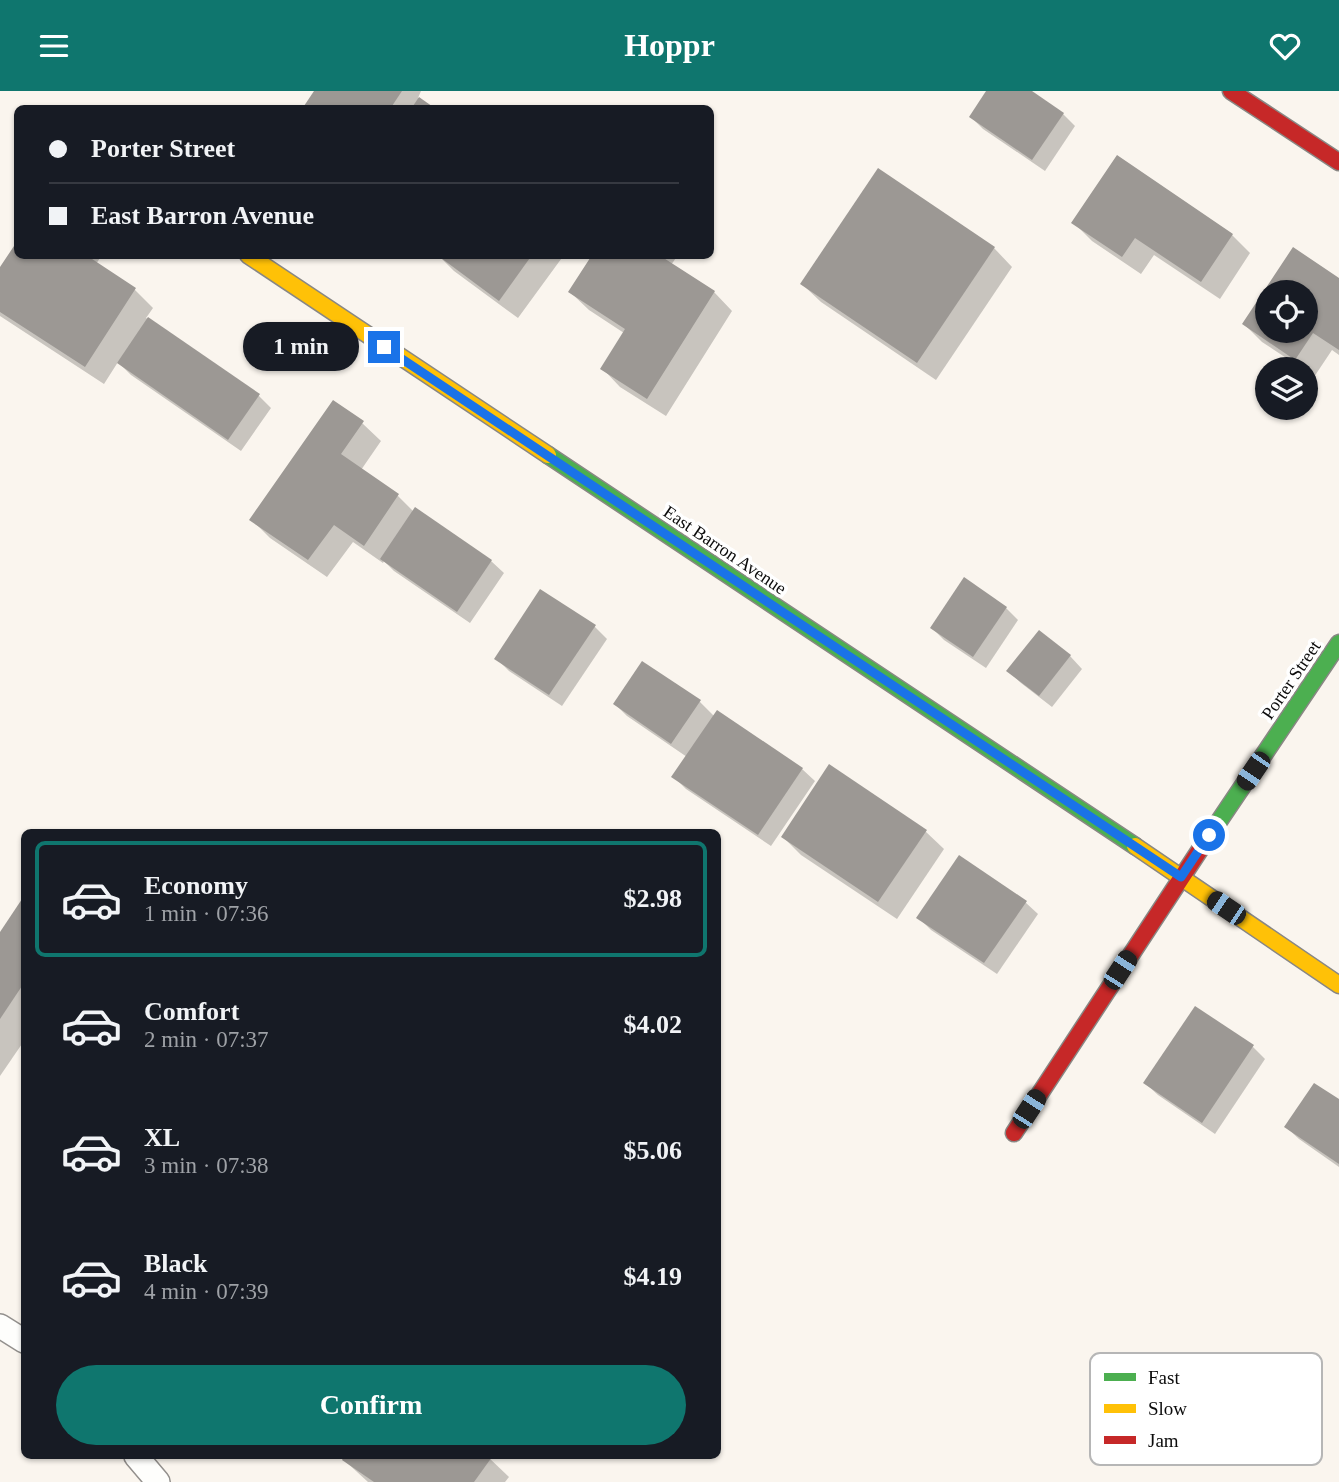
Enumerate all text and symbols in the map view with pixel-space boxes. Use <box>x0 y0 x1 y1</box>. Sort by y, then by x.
icon: menu <box>35 27 73 65</box>
text: Hoppr <box>624 27 715 63</box>
icon: heart <box>1266 27 1304 65</box>
text: Porter Street <box>91 134 235 163</box>
text: East Barron Avenue <box>91 201 314 230</box>
map controls <box>1255 280 1318 420</box>
button: locate <box>1255 280 1318 343</box>
callout: 1 min <box>244 323 360 371</box>
route end <box>368 331 400 363</box>
text: 1 min <box>273 334 329 359</box>
button: layers <box>1255 357 1318 420</box>
street label: East Barron Avenue <box>660 502 790 598</box>
street label: Porter Street <box>1257 637 1325 723</box>
car <box>1233 748 1274 794</box>
route start <box>1193 819 1225 851</box>
icon: car <box>60 868 123 931</box>
text: Economy <box>144 871 248 900</box>
text: $2.98 <box>624 884 682 913</box>
car <box>1203 888 1250 928</box>
text: 1 min · 07:36 <box>144 901 269 926</box>
car <box>1100 947 1141 993</box>
icon: car <box>60 994 123 1057</box>
text: Comfort <box>144 997 239 1026</box>
text: $4.02 <box>624 1010 682 1039</box>
text: 2 min · 07:37 <box>144 1027 269 1052</box>
car <box>1009 1086 1050 1132</box>
icon: car <box>60 1120 123 1183</box>
text: XL <box>144 1123 180 1152</box>
text: $5.06 <box>624 1136 682 1165</box>
text: 3 min · 07:38 <box>144 1153 269 1178</box>
icon: car <box>60 1246 123 1309</box>
text: Black <box>144 1249 208 1278</box>
text: $4.19 <box>624 1262 682 1291</box>
text: 4 min · 07:39 <box>144 1279 269 1304</box>
legend <box>1090 1353 1322 1465</box>
button: Confirm <box>56 1365 686 1445</box>
text: Fast <box>1148 1367 1180 1388</box>
text: Slow <box>1148 1398 1187 1419</box>
text: Jam <box>1148 1430 1179 1451</box>

